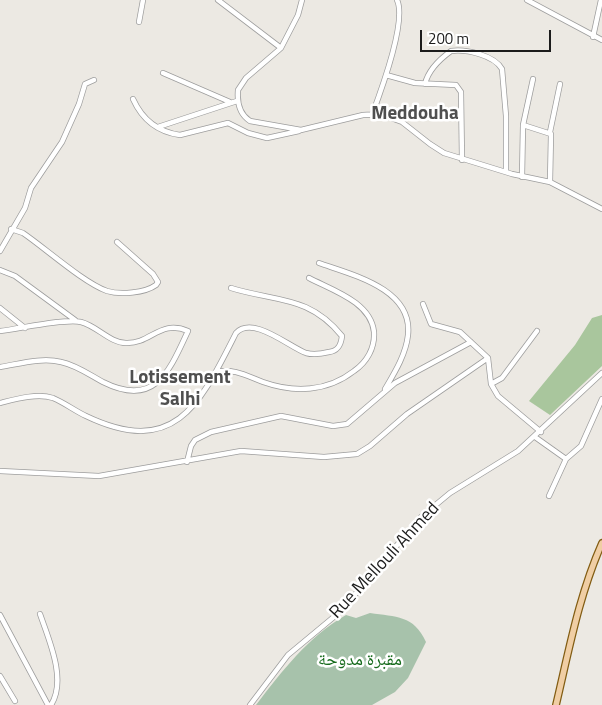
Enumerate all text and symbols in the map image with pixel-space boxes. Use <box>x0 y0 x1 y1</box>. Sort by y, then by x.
scale bar <box>422 20 553 52</box>
text: 200 m <box>428 27 469 50</box>
district label: Meddouha <box>371 103 459 125</box>
district label: Lotissement Salhi <box>129 367 231 411</box>
street label: Rue Mellouli Ahmed <box>326 498 444 624</box>
park label: مقبرة مدوحة <box>318 650 402 672</box>

